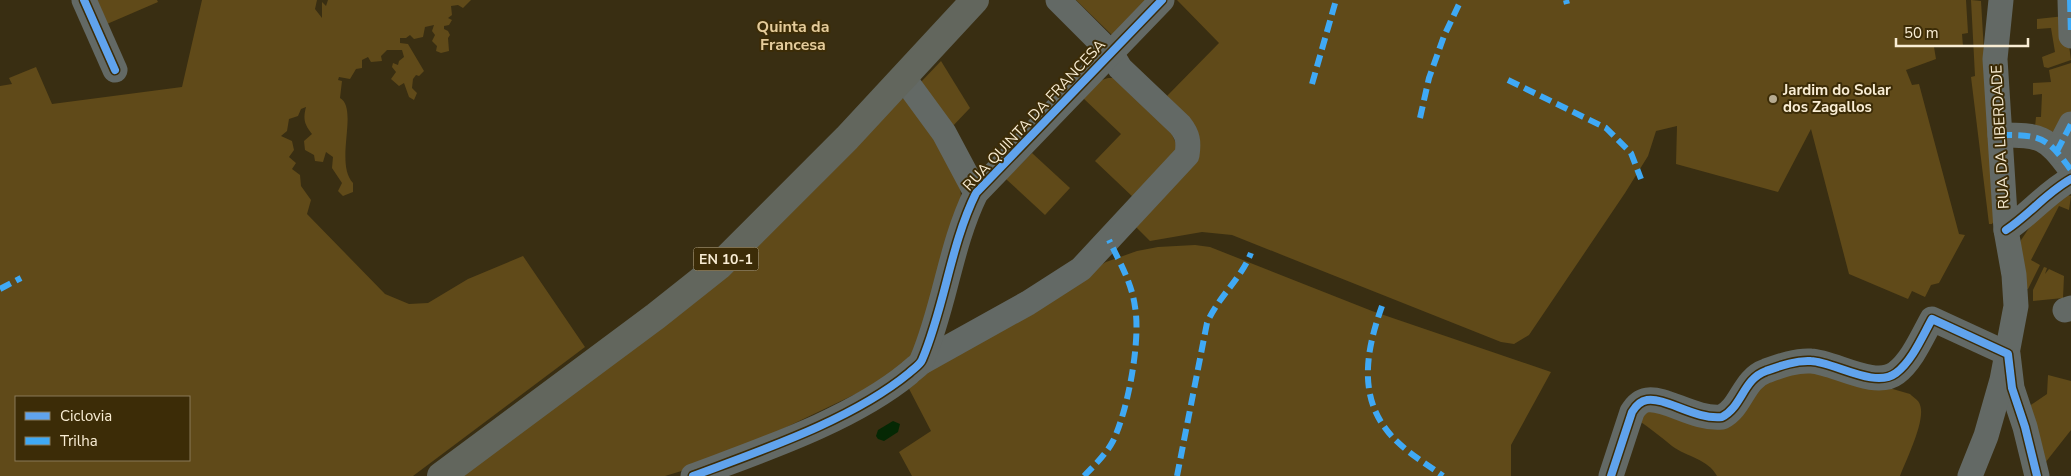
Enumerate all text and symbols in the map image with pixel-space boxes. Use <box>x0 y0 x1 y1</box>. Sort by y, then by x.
scale bar <box>1896 15 2028 47</box>
district label: Quinta da Francesa <box>757 16 829 56</box>
text: 50 m <box>1904 23 1939 43</box>
street label: RUA QUINTA DA FRANCESA <box>958 35 1110 195</box>
street label: RUA DA LIBERDADE <box>1986 65 2014 209</box>
place label: Jardim do Solar dos Zagallos <box>1782 80 1891 117</box>
marker: Jardim do Solar dos Zagallos <box>1767 93 1779 105</box>
road number: EN 10-1 <box>694 248 758 270</box>
legend <box>15 396 190 461</box>
text: Ciclovia <box>60 406 112 426</box>
text: Trilha <box>60 431 98 451</box>

